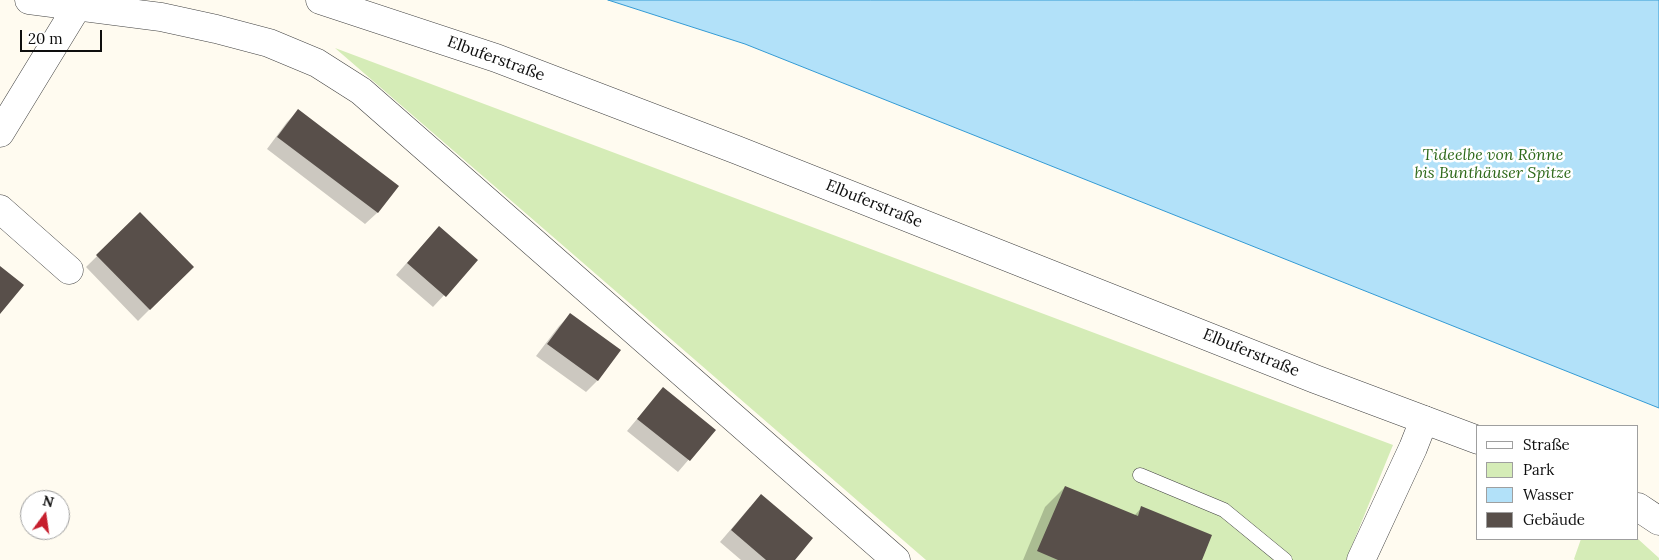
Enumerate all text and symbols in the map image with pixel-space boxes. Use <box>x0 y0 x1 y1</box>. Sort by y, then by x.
scale bar <box>22 20 105 52</box>
text: 20 m <box>28 29 63 48</box>
street label: Elbuferstraße <box>445 32 547 86</box>
park label: Tideelbe von Rönne bis Bunthäuser Spitze <box>1414 145 1572 183</box>
street label: Elbuferstraße <box>823 176 925 232</box>
street label: Elbuferstraße <box>1200 325 1302 381</box>
legend <box>1476 425 1639 540</box>
text: Straße <box>1523 435 1570 454</box>
text: Park <box>1523 460 1554 479</box>
text: Wasser <box>1523 485 1574 504</box>
north arrow <box>20 490 70 540</box>
text: N <box>41 491 56 511</box>
text: Gebäude <box>1523 510 1585 529</box>

